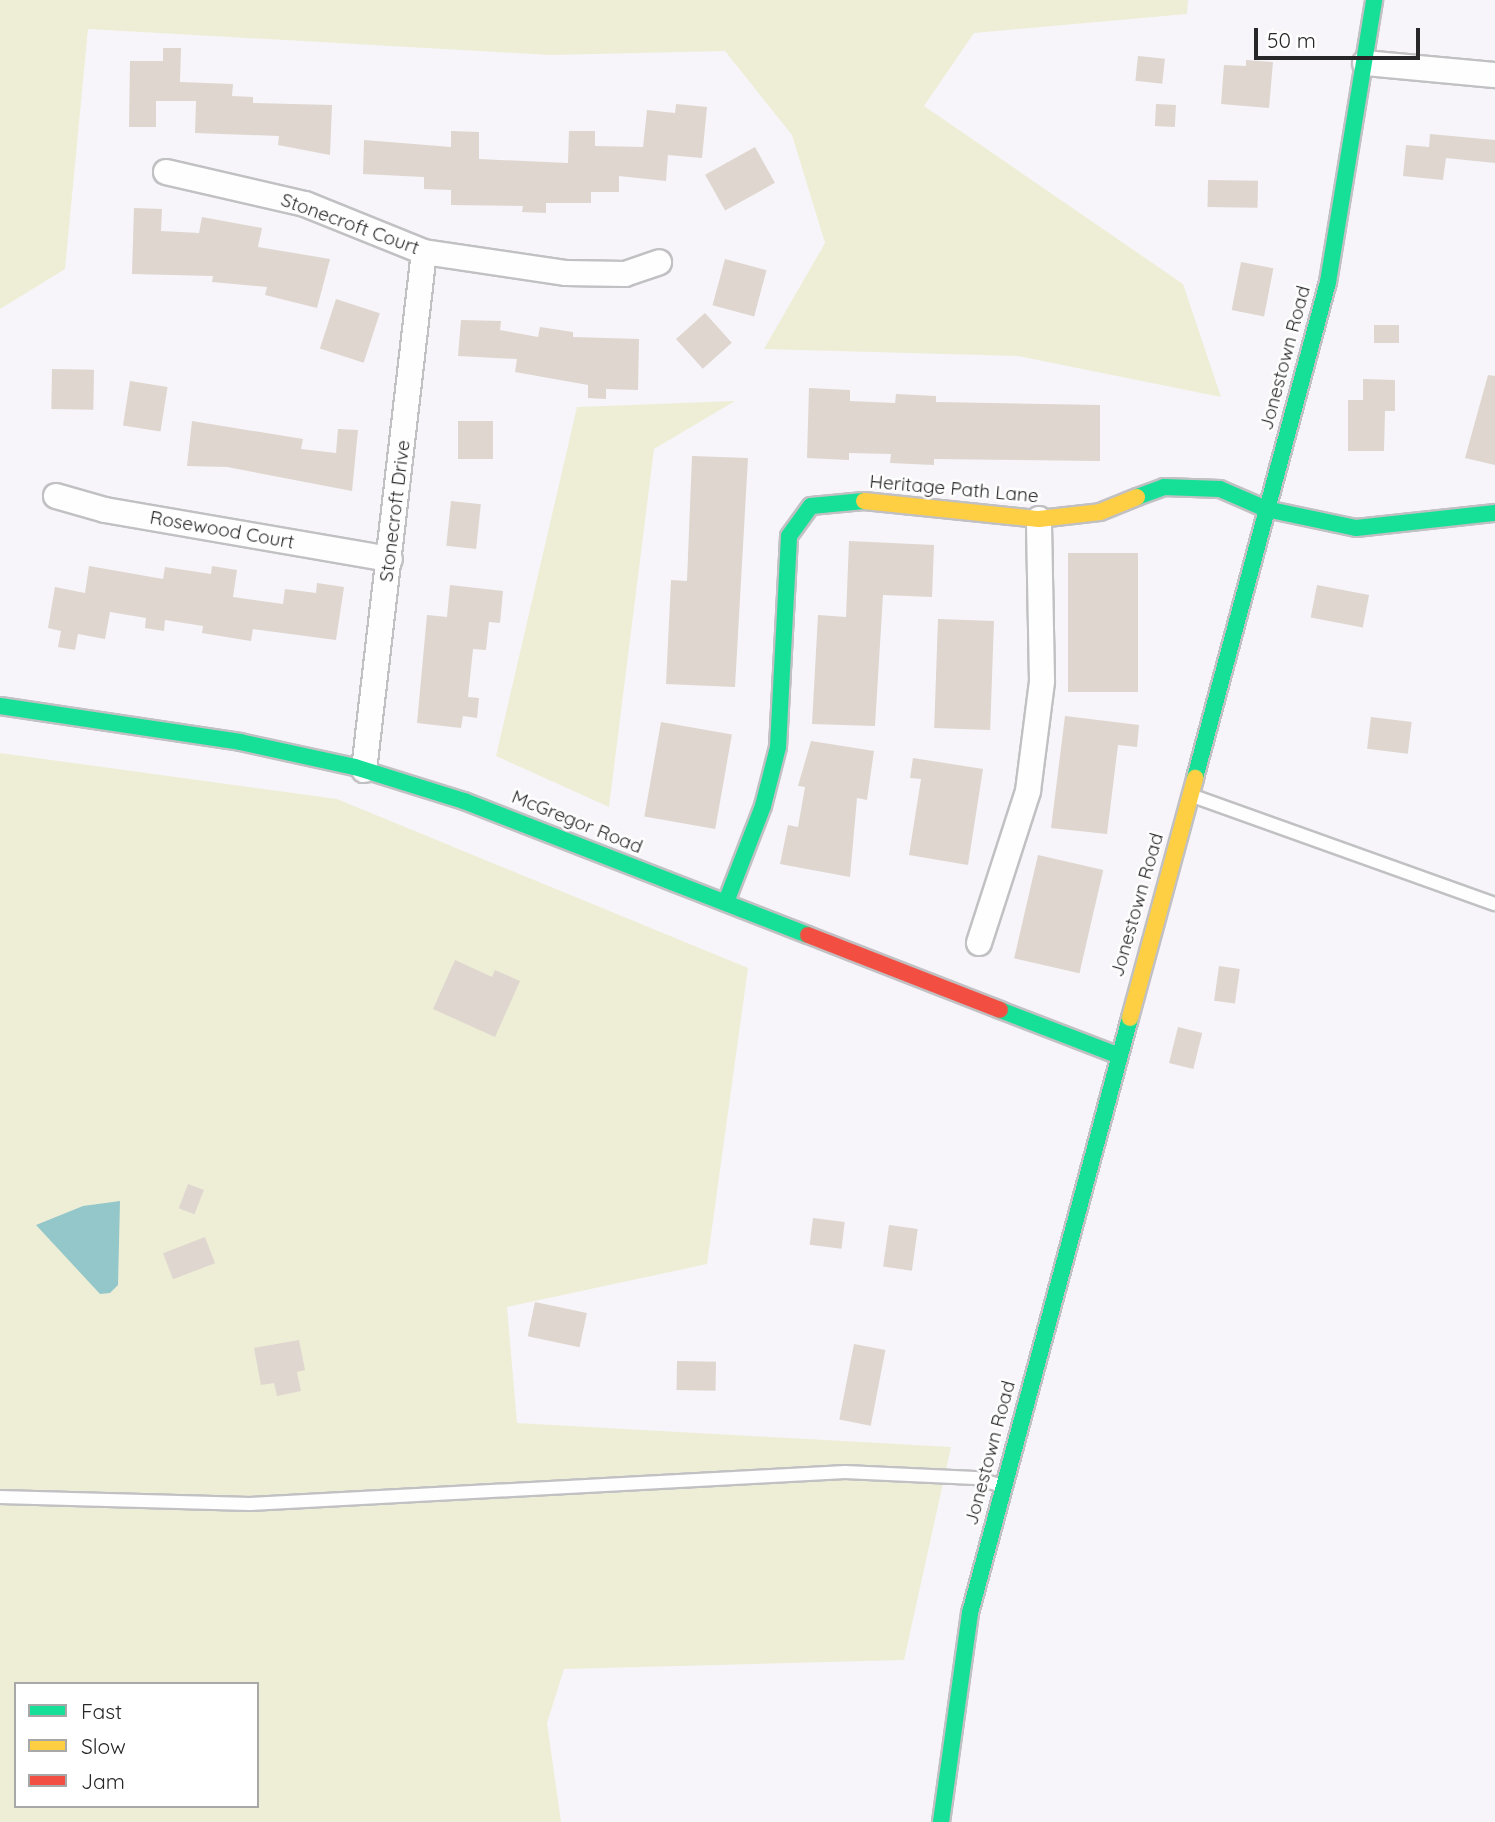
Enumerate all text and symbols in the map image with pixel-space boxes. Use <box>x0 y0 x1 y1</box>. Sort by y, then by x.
scale bar <box>1257 14 1423 58</box>
text: 50 m <box>1267 27 1316 53</box>
street label: Stonecroft Court <box>278 188 422 260</box>
street label: Jonestown Road <box>1255 283 1315 433</box>
street label: Stonecroft Drive <box>375 439 415 583</box>
street label: Heritage Path Lane <box>869 470 1039 508</box>
street label: Rosewood Court <box>148 506 296 554</box>
street label: McGregor Road <box>508 785 646 859</box>
street label: Jonestown Road <box>1106 831 1168 979</box>
street label: Jonestown Road <box>960 1378 1020 1528</box>
legend <box>14 1682 259 1808</box>
text: Fast <box>81 1698 122 1724</box>
text: Slow <box>81 1733 126 1759</box>
text: Jam <box>81 1768 125 1794</box>

